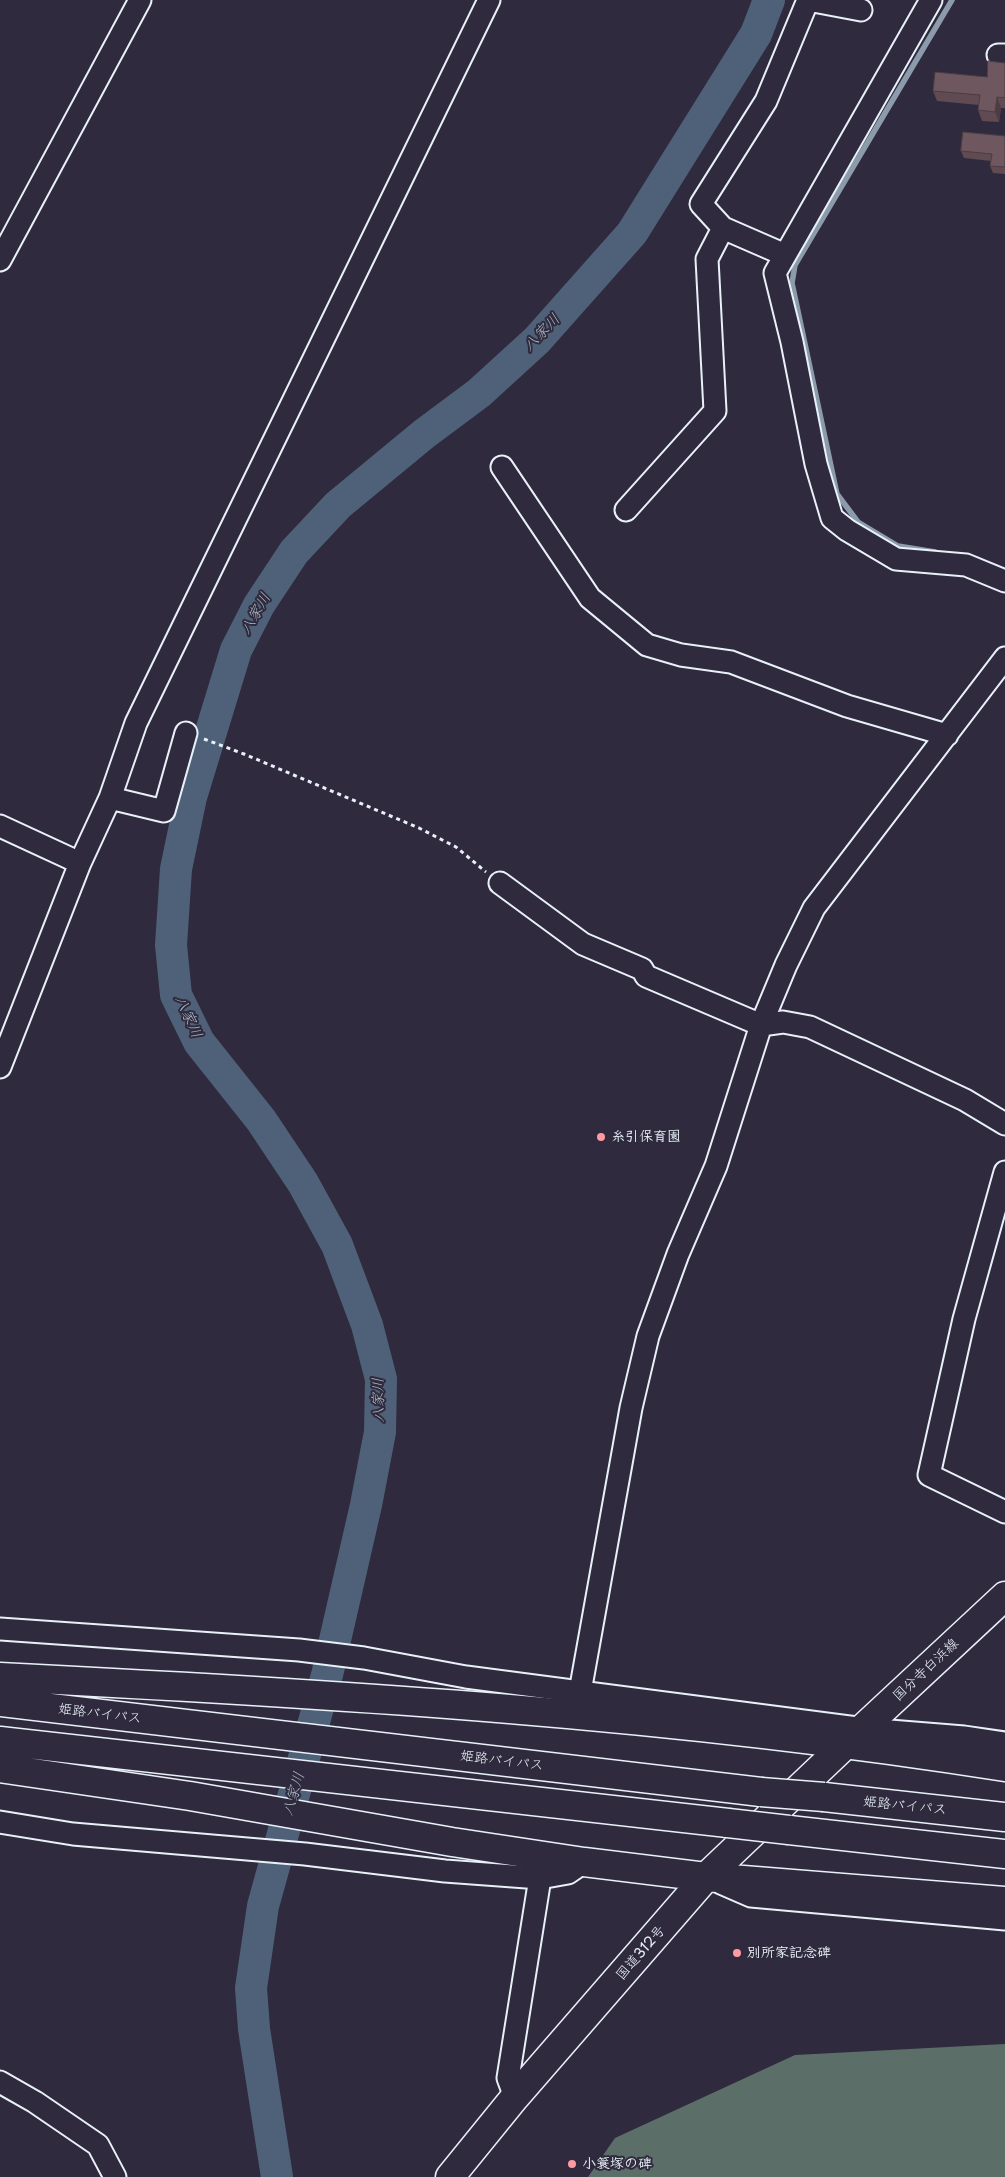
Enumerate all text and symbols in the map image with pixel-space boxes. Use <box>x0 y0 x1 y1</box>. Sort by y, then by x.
water label: 八家川 <box>520 311 564 355</box>
water label: 八家川 <box>237 590 275 638</box>
water label: 八家川 <box>171 993 205 1041</box>
place label: 糸引保育園 <box>611 1129 681 1145</box>
marker: 糸引保育園 <box>595 1131 607 1143</box>
water label: 八家川 <box>370 1377 388 1423</box>
street label: 国分寺白浜線 <box>890 1635 962 1705</box>
street label: 姫路バイパス <box>57 1701 143 1727</box>
street label: 姫路バイパス <box>459 1748 545 1774</box>
water label: 八家川 <box>279 1770 309 1818</box>
street label: 姫路バイパス <box>862 1793 948 1819</box>
street label: 国道312号 <box>613 1922 669 1984</box>
place label: 別所家記念碑 <box>747 1945 831 1961</box>
marker: 別所家記念碑 <box>731 1947 743 1959</box>
place label: 小簑塚の碑 <box>582 2156 652 2172</box>
marker: 小簑塚の碑 <box>566 2158 578 2170</box>

